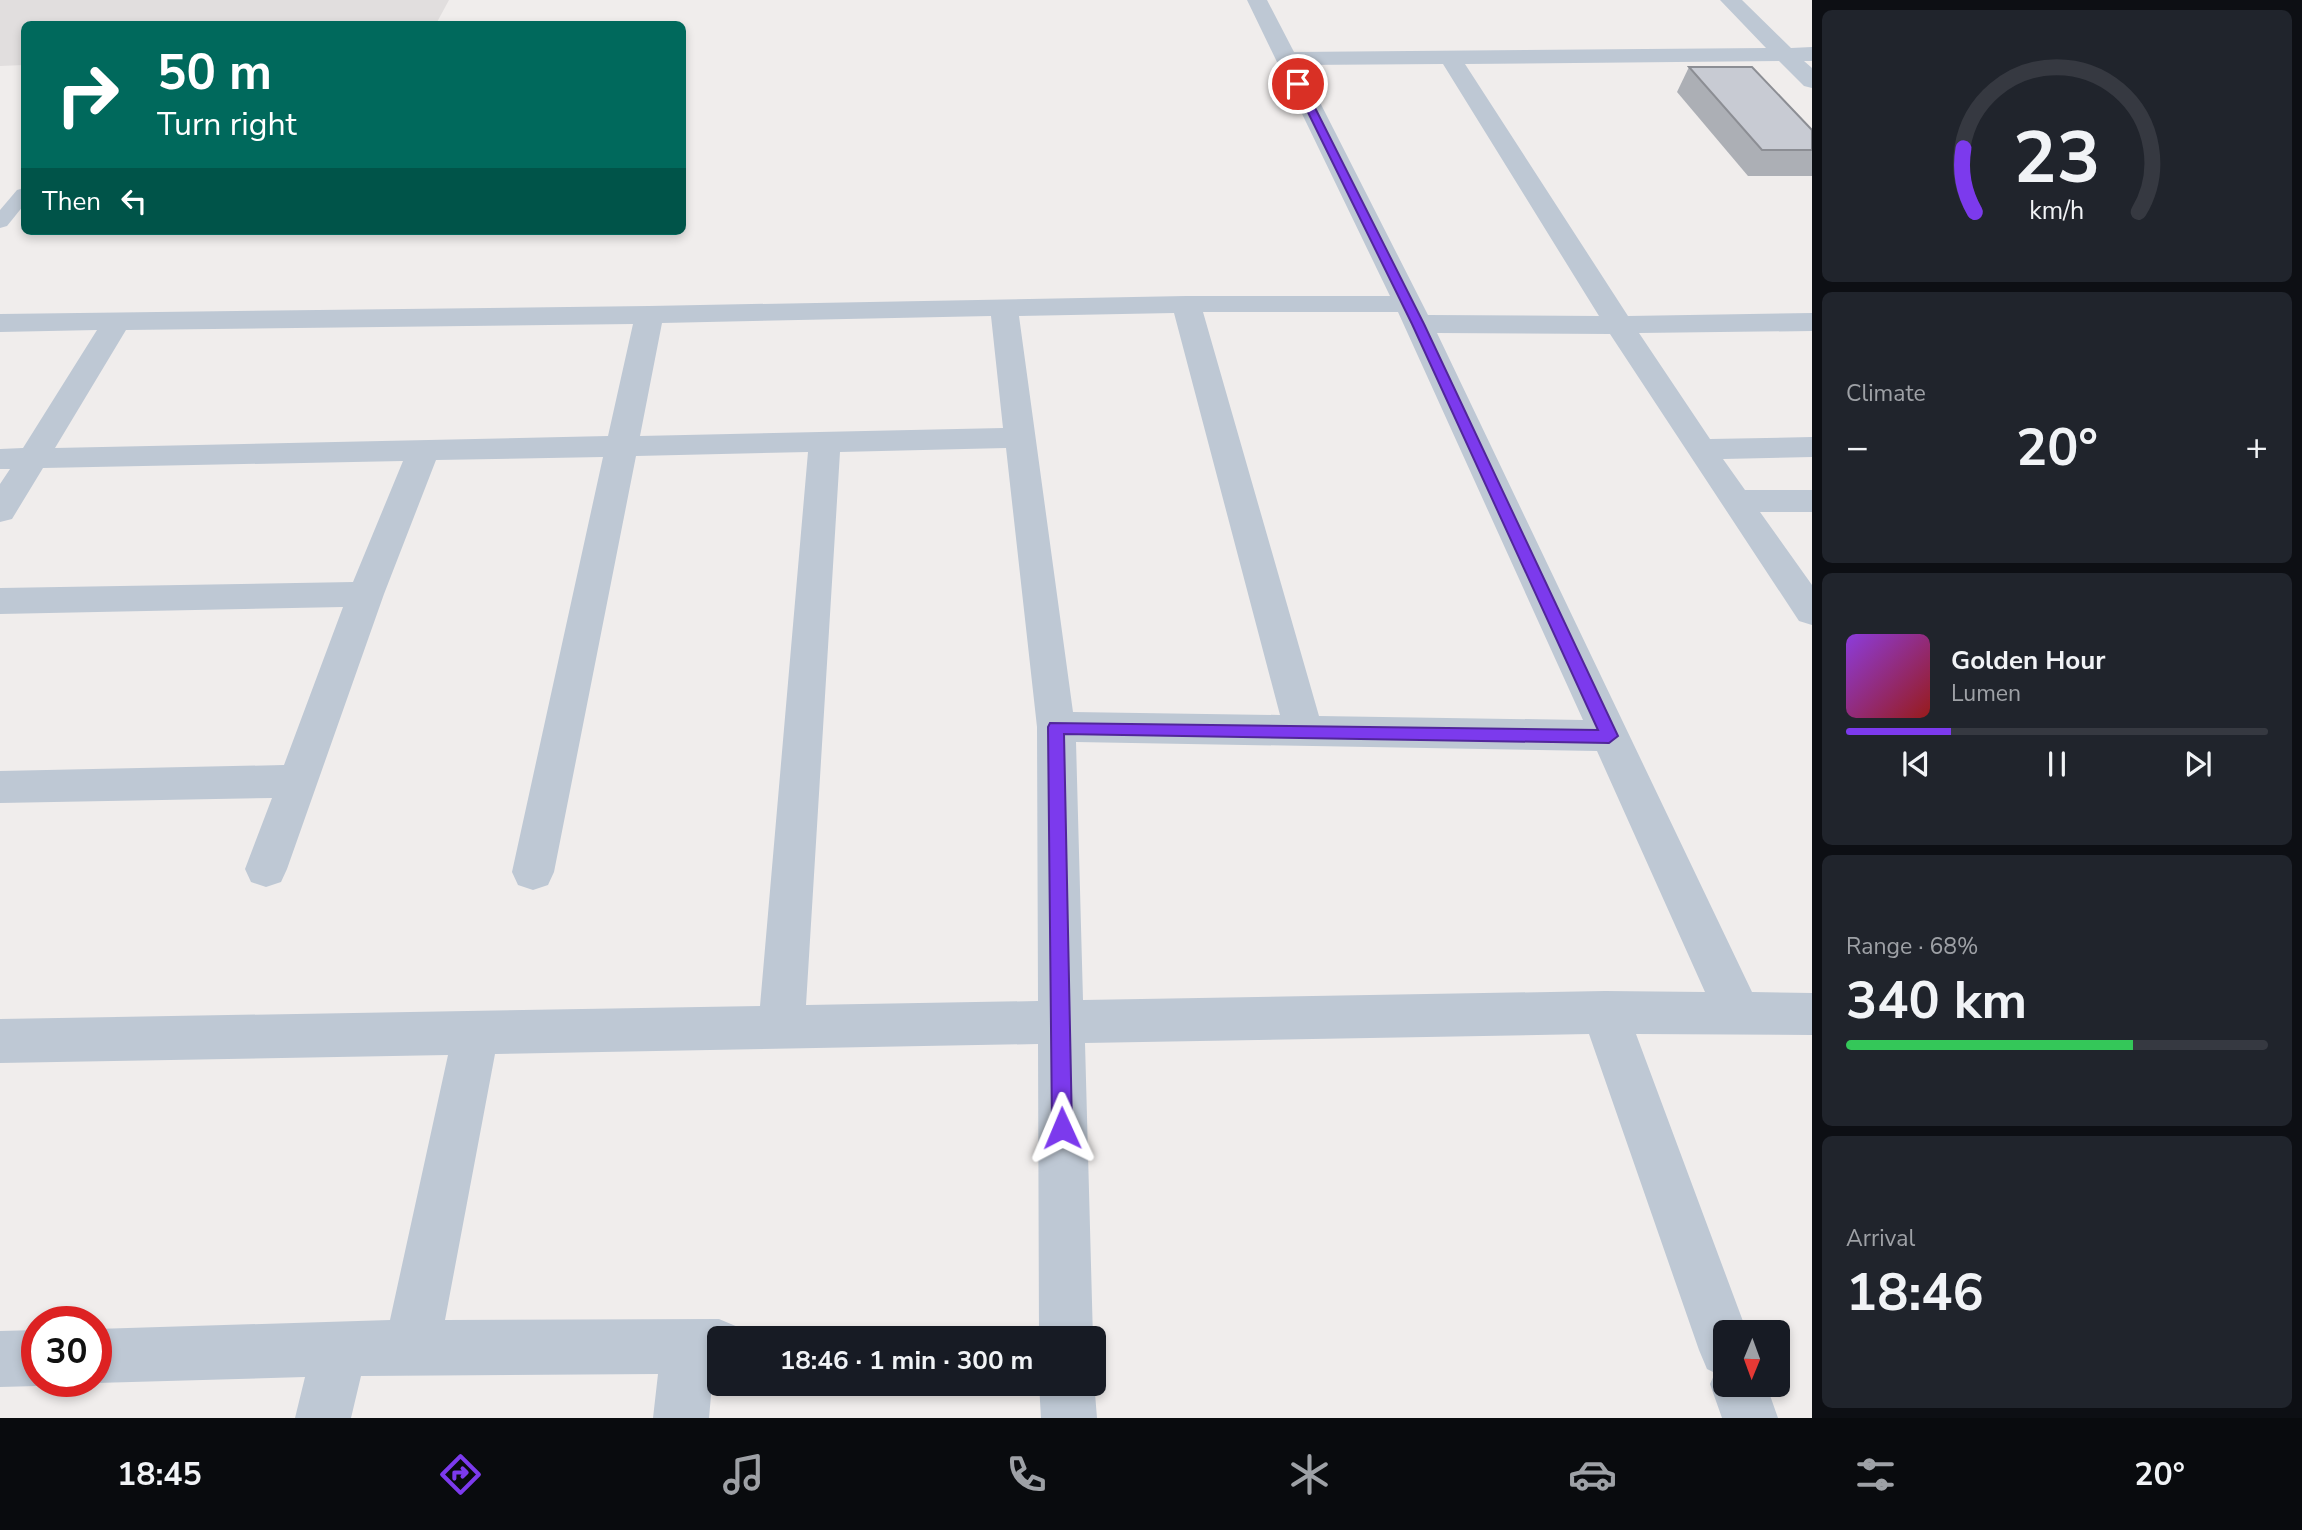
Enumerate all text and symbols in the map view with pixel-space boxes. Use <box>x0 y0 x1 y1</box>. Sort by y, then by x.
text: 50 m <box>157 39 272 106</box>
icon: right <box>42 49 133 140</box>
pin <box>1268 54 1328 114</box>
icon: arrive <box>1279 65 1317 103</box>
text: Turn right <box>157 103 297 146</box>
text: 23 <box>2013 108 2101 208</box>
icon: left <box>115 182 153 220</box>
text: Then <box>42 184 101 219</box>
text: km/h <box>2029 194 2085 228</box>
text: Climate <box>1846 378 1926 409</box>
text: 20° <box>2016 412 2098 483</box>
text: − <box>1846 422 1869 473</box>
text: + <box>2245 422 2268 473</box>
text: Golden Hour <box>1951 643 2106 678</box>
text: Lumen <box>1951 678 2021 709</box>
icon: previous <box>1897 745 1935 783</box>
icon: pause <box>2038 745 2076 783</box>
icon: next <box>2179 745 2217 783</box>
text: Range · 68% <box>1846 931 1978 962</box>
text: 340 km <box>1846 965 2027 1036</box>
position arrow <box>1025 1091 1099 1165</box>
text: Arrival <box>1846 1223 1915 1254</box>
text: 18:46 <box>1846 1257 1984 1328</box>
speed limit sign: 30 <box>21 1306 112 1397</box>
north arrow <box>1713 1320 1790 1396</box>
map controls <box>1713 1320 1790 1397</box>
text: 18:46 · 1 min · 300 m <box>780 1343 1033 1378</box>
icon: directions <box>436 1450 485 1499</box>
icon: music <box>719 1450 768 1499</box>
icon: phone <box>1002 1450 1051 1499</box>
icon: climate <box>1285 1450 1334 1499</box>
icon: car <box>1568 1450 1617 1499</box>
icon: filters <box>1851 1450 1900 1499</box>
text: 18:45 <box>117 1453 202 1496</box>
text: 20° <box>2134 1453 2185 1496</box>

